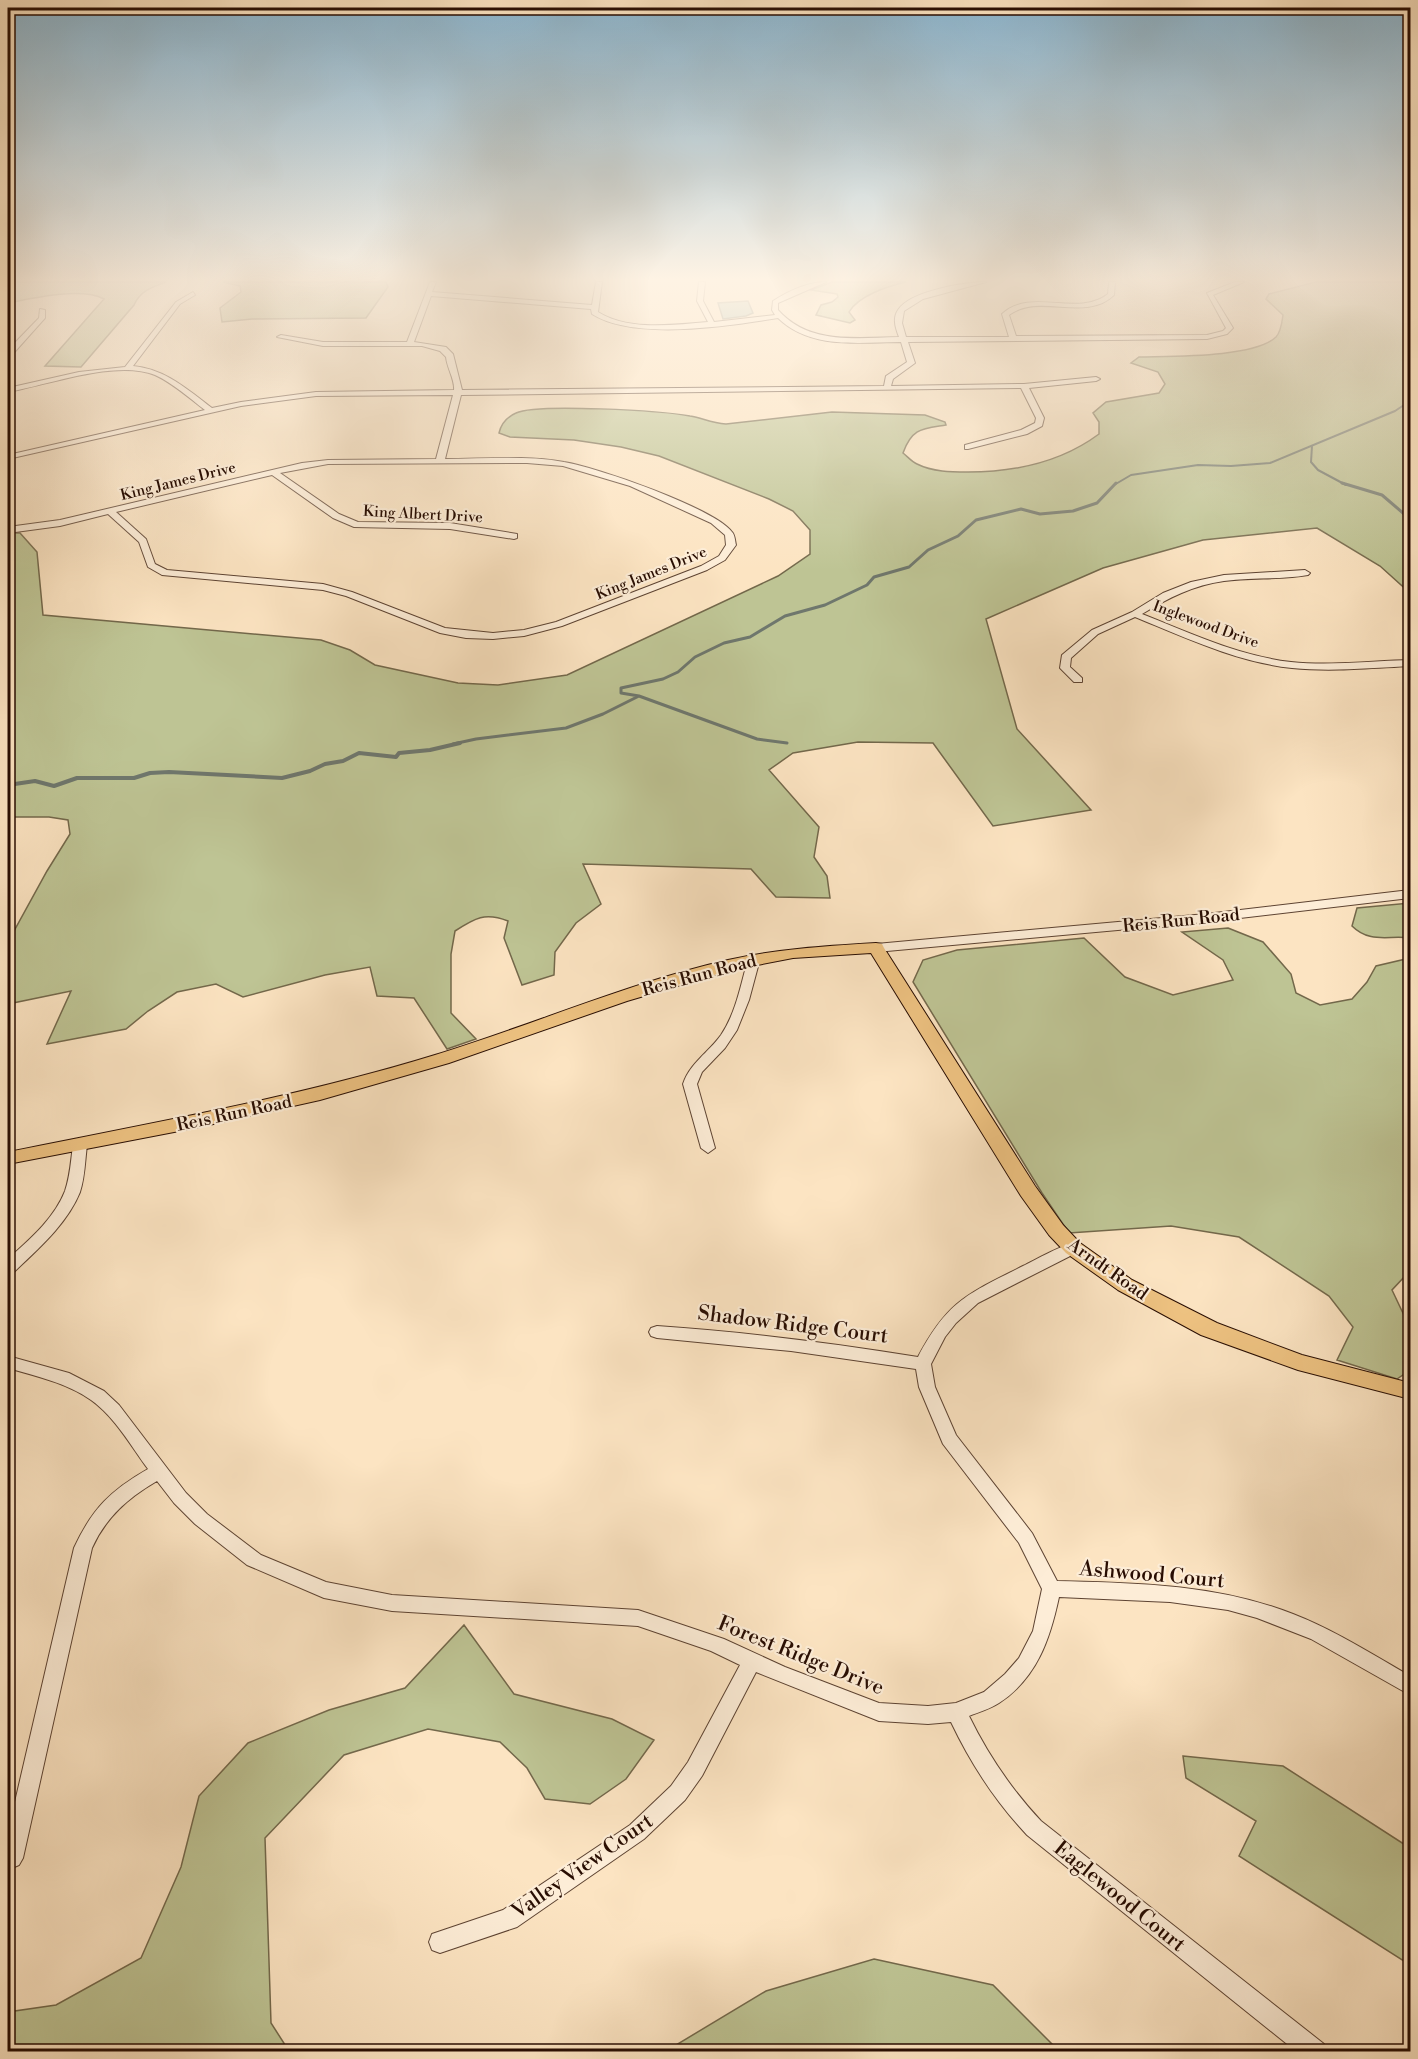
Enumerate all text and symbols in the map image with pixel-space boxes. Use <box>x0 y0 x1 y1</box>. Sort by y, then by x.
street label: King James Drive <box>118 458 238 505</box>
street label: King Albert Drive <box>363 502 483 527</box>
street label: King James Drive <box>593 543 710 604</box>
street label: Inglewood Drive <box>1150 597 1261 652</box>
street label: Reis Run Road <box>1121 903 1242 938</box>
street label: Reis Run Road <box>639 949 760 1002</box>
street label: Reis Run Road <box>174 1090 295 1137</box>
street label: Arndt Road <box>1062 1233 1153 1306</box>
street label: Shadow Ridge Court <box>696 1300 890 1350</box>
street label: Ashwood Court <box>1077 1556 1226 1594</box>
street label: Forest Ridge Drive <box>714 1611 888 1701</box>
street label: Valley View Court <box>506 1808 659 1926</box>
street label: Eaglewood Court <box>1048 1836 1191 1958</box>

